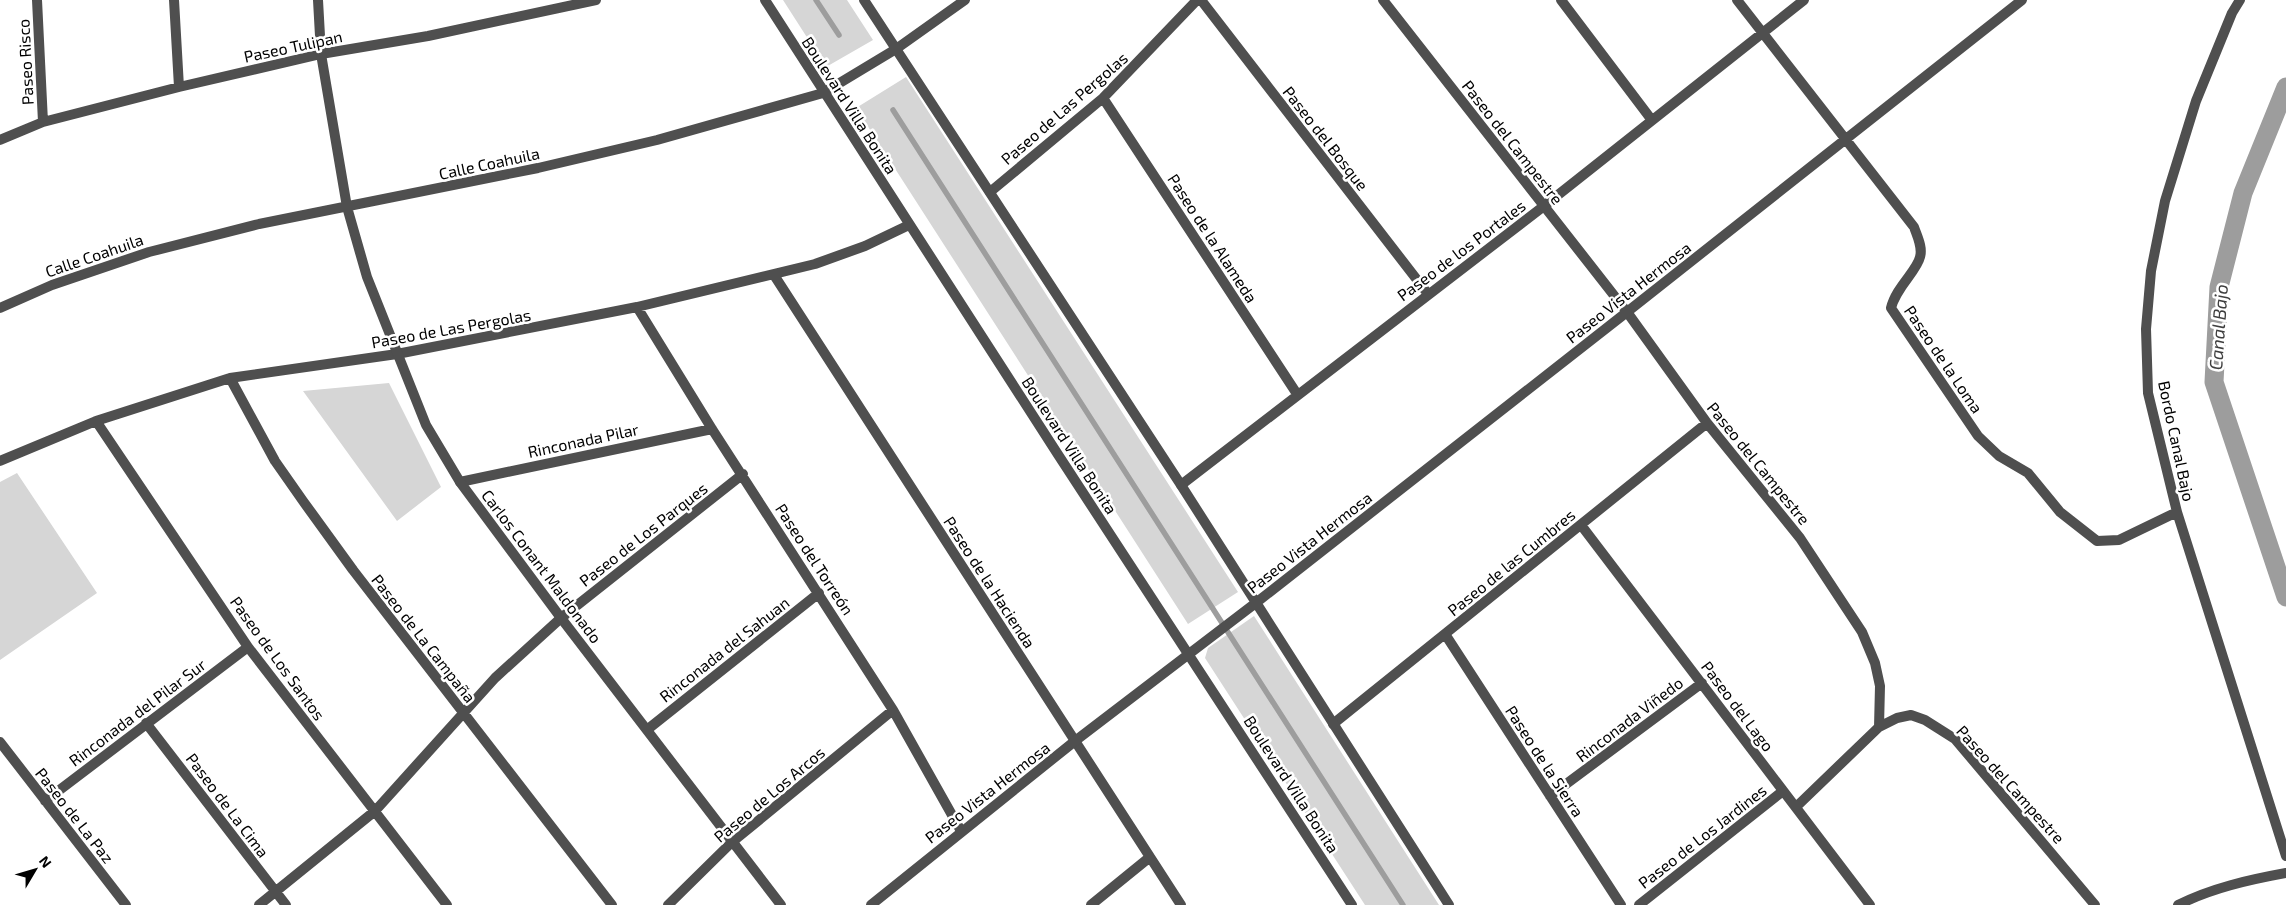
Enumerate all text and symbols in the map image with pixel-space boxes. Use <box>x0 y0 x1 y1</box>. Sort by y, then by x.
street label: Paseo Risco <box>13 18 37 106</box>
street label: Paseo Tulipan <box>242 26 344 66</box>
street label: Boulevard Villa Bonita <box>798 33 902 177</box>
street label: Paseo de Las Pergolas <box>997 48 1131 168</box>
street label: Paseo del Campestre <box>1459 76 1567 208</box>
street label: Paseo del Bosque <box>1279 82 1373 194</box>
street label: Calle Coahuila <box>437 143 541 183</box>
street label: Paseo de la Alameda <box>1164 170 1262 306</box>
street label: Paseo de los Portales <box>1393 196 1529 304</box>
street label: Calle Coahuila <box>42 229 146 281</box>
street label: Paseo Vista Hermosa <box>1562 237 1694 347</box>
water label: Canal Bajo <box>2204 283 2232 371</box>
street label: Paseo de la Loma <box>1901 301 1987 417</box>
street label: Paseo de Las Pergolas <box>370 305 532 351</box>
street label: Boulevard Villa Bonita <box>1018 373 1122 517</box>
street label: Bordo Canal Bajo <box>2154 379 2199 503</box>
street label: Paseo del Campestre <box>1704 398 1814 528</box>
street label: Rinconada Pilar <box>526 419 641 461</box>
street label: Paseo de Los Parques <box>575 478 711 590</box>
street label: Carlos Conant Maldonado <box>478 486 606 646</box>
street label: Paseo Vista Hermosa <box>1243 487 1375 597</box>
street label: Paseo del Torreón <box>772 500 858 618</box>
street label: Paseo de las Cumbres <box>1443 505 1579 619</box>
street label: Paseo de la Hacienda <box>940 513 1040 651</box>
street label: Paseo de La Campaña <box>368 570 480 706</box>
street label: Paseo de Los Santos <box>227 592 329 724</box>
street label: Rinconada del Sahuan <box>655 592 793 706</box>
street label: Rinconada del Pilar Sur <box>65 654 210 770</box>
street label: Paseo del Lago <box>1698 657 1778 755</box>
street label: Rinconada Viñedo <box>1572 673 1686 765</box>
street label: Paseo de la Sierra <box>1502 702 1588 820</box>
street label: Boulevard Villa Bonita <box>1240 712 1344 856</box>
street label: Paseo del Campestre <box>1953 721 2069 847</box>
street label: Paseo Vista Hermosa <box>921 737 1053 847</box>
street label: Paseo de Los Arcos <box>710 742 828 846</box>
street label: Paseo de La Cima <box>183 749 273 861</box>
street label: Paseo de La Paz <box>32 764 118 866</box>
street label: Paseo de Los Jardines <box>1634 780 1770 892</box>
north arrow <box>10 845 60 895</box>
text: N <box>36 852 55 871</box>

